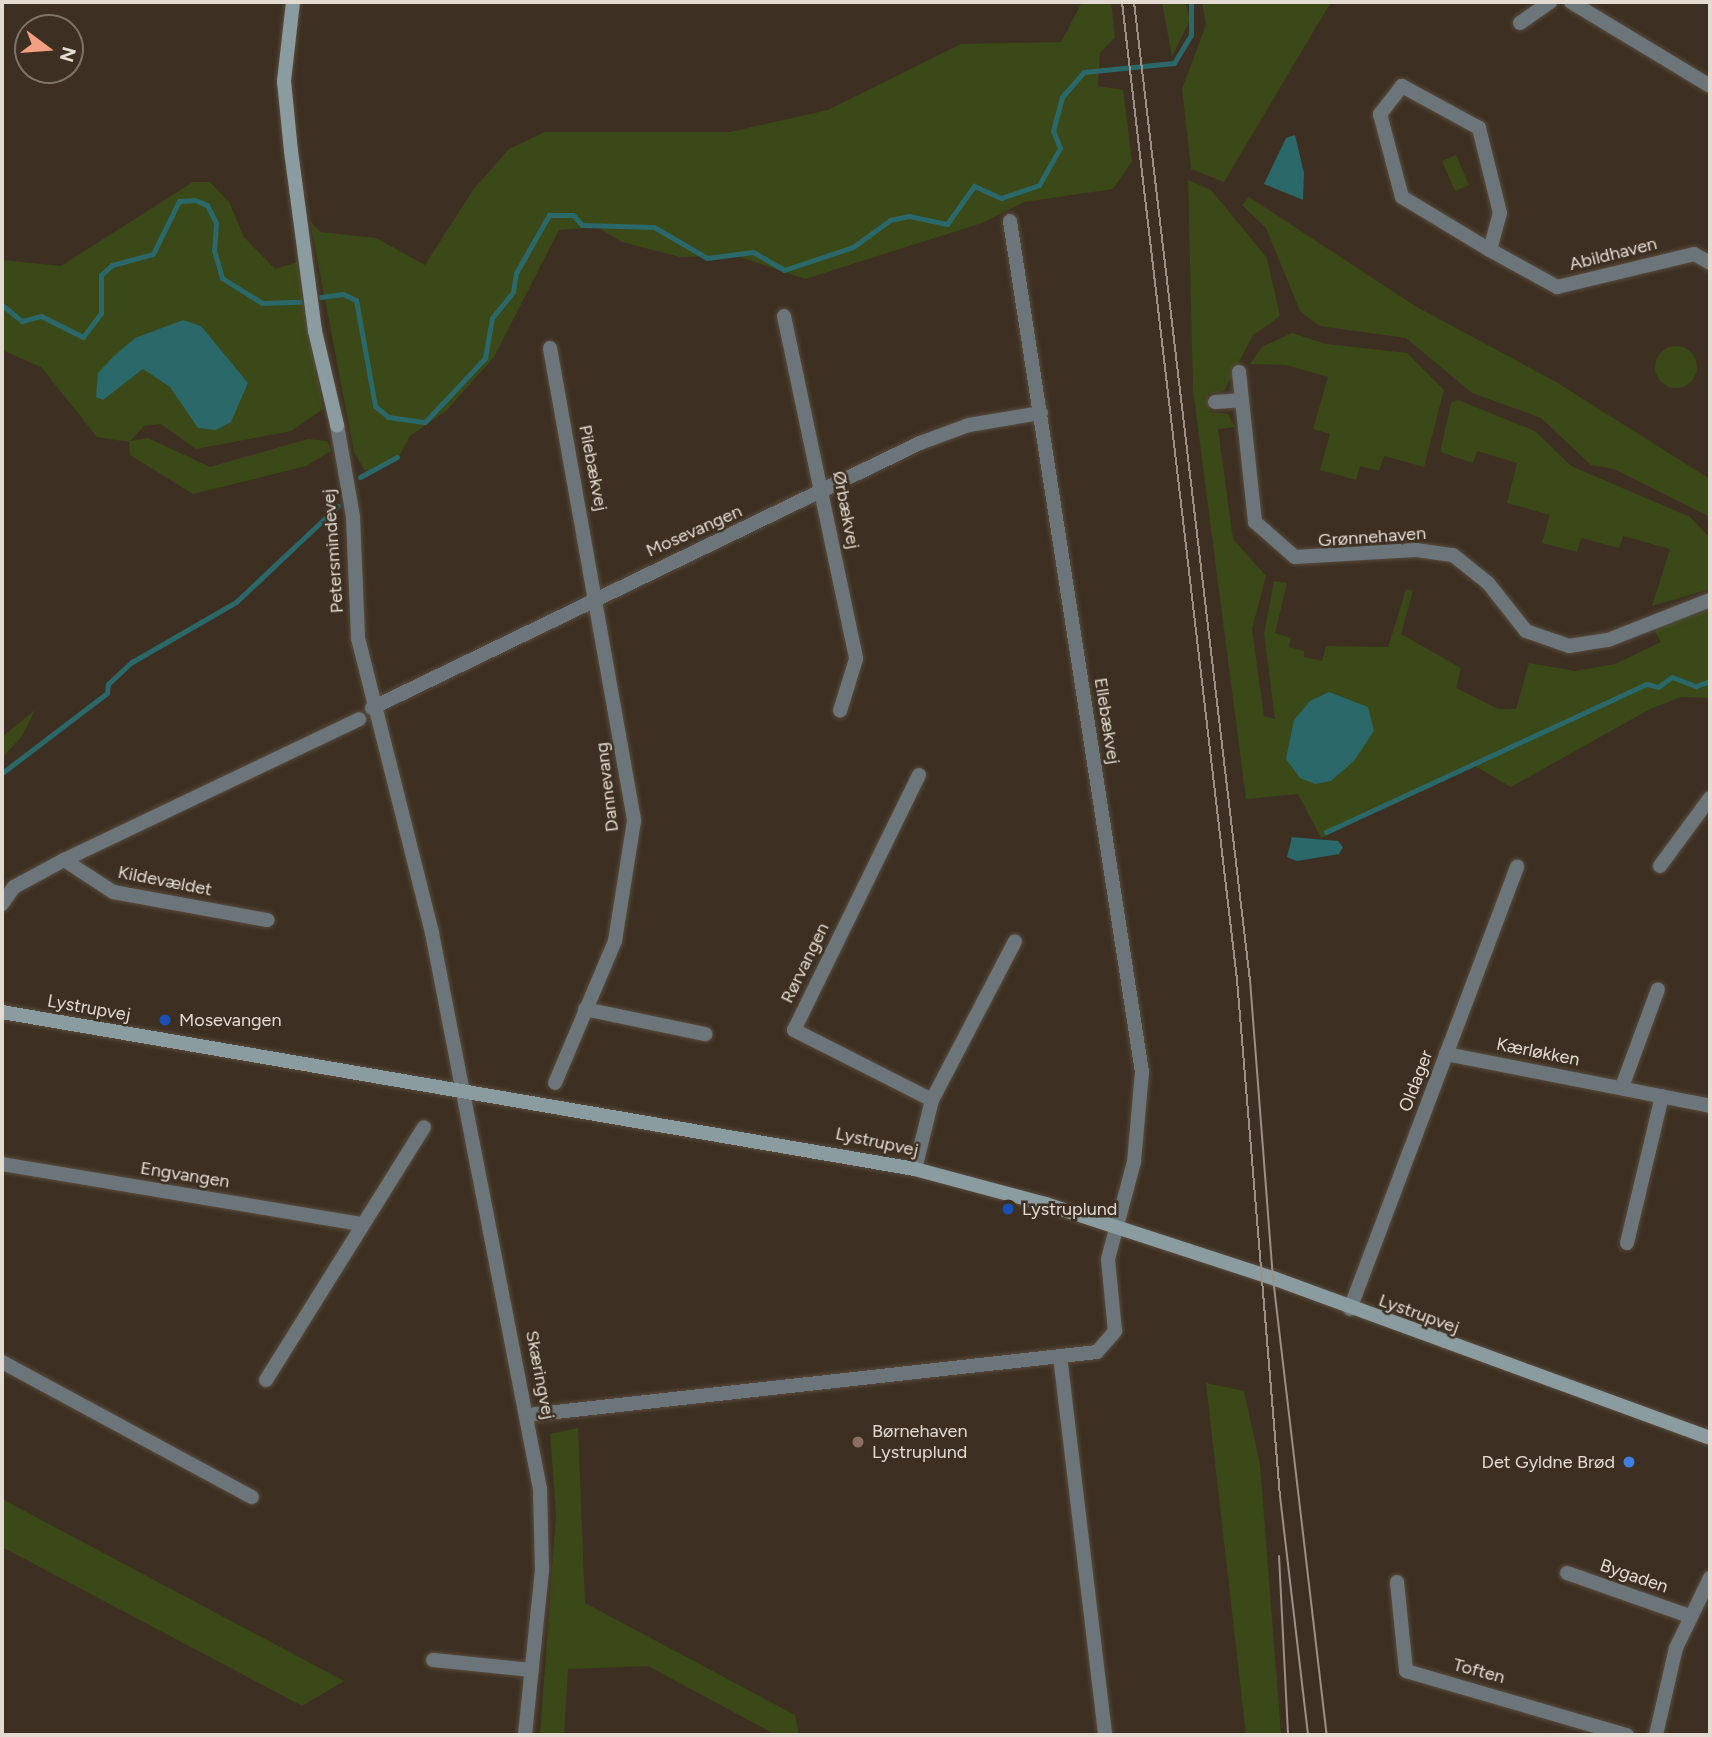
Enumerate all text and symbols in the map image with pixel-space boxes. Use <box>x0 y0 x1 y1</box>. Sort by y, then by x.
north arrow <box>14 14 84 84</box>
text: N <box>55 44 81 65</box>
street label: Abildhaven <box>1567 233 1659 275</box>
street label: Pilebækvej <box>574 423 612 513</box>
street label: Ørbækvej <box>828 469 864 551</box>
street label: Petersmindevej <box>318 488 348 614</box>
street label: Mosevangen <box>643 500 745 562</box>
street label: Grønnehaven <box>1317 522 1427 552</box>
street label: Ellebækvej <box>1090 676 1124 766</box>
street label: Dannevang <box>591 741 623 833</box>
street label: Kildevældet <box>116 861 214 901</box>
street label: Rørvangen <box>776 919 834 1007</box>
street label: Lystrupvej <box>46 990 132 1026</box>
place label: Mosevangen <box>179 1009 281 1031</box>
marker: Mosevangen <box>157 1012 173 1028</box>
street label: Kærløkken <box>1495 1033 1581 1071</box>
street label: Oldager <box>1394 1047 1438 1115</box>
street label: Lystrupvej <box>834 1123 920 1161</box>
street label: Engvangen <box>139 1157 231 1193</box>
place label: Lystruplund <box>1022 1198 1117 1220</box>
marker: Lystruplund <box>1000 1201 1016 1217</box>
street label: Lystrupvej <box>1376 1289 1462 1339</box>
street label: Skæringvej <box>521 1329 559 1421</box>
place label: Børnehaven Lystruplund <box>872 1421 967 1464</box>
marker: Børnehaven Lystruplund <box>850 1434 866 1450</box>
place label: Det Gyldne Brød <box>1482 1451 1615 1473</box>
marker: Det Gyldne Brød <box>1621 1454 1637 1470</box>
street label: Bygaden <box>1597 1554 1671 1598</box>
street label: Toften <box>1451 1654 1507 1688</box>

